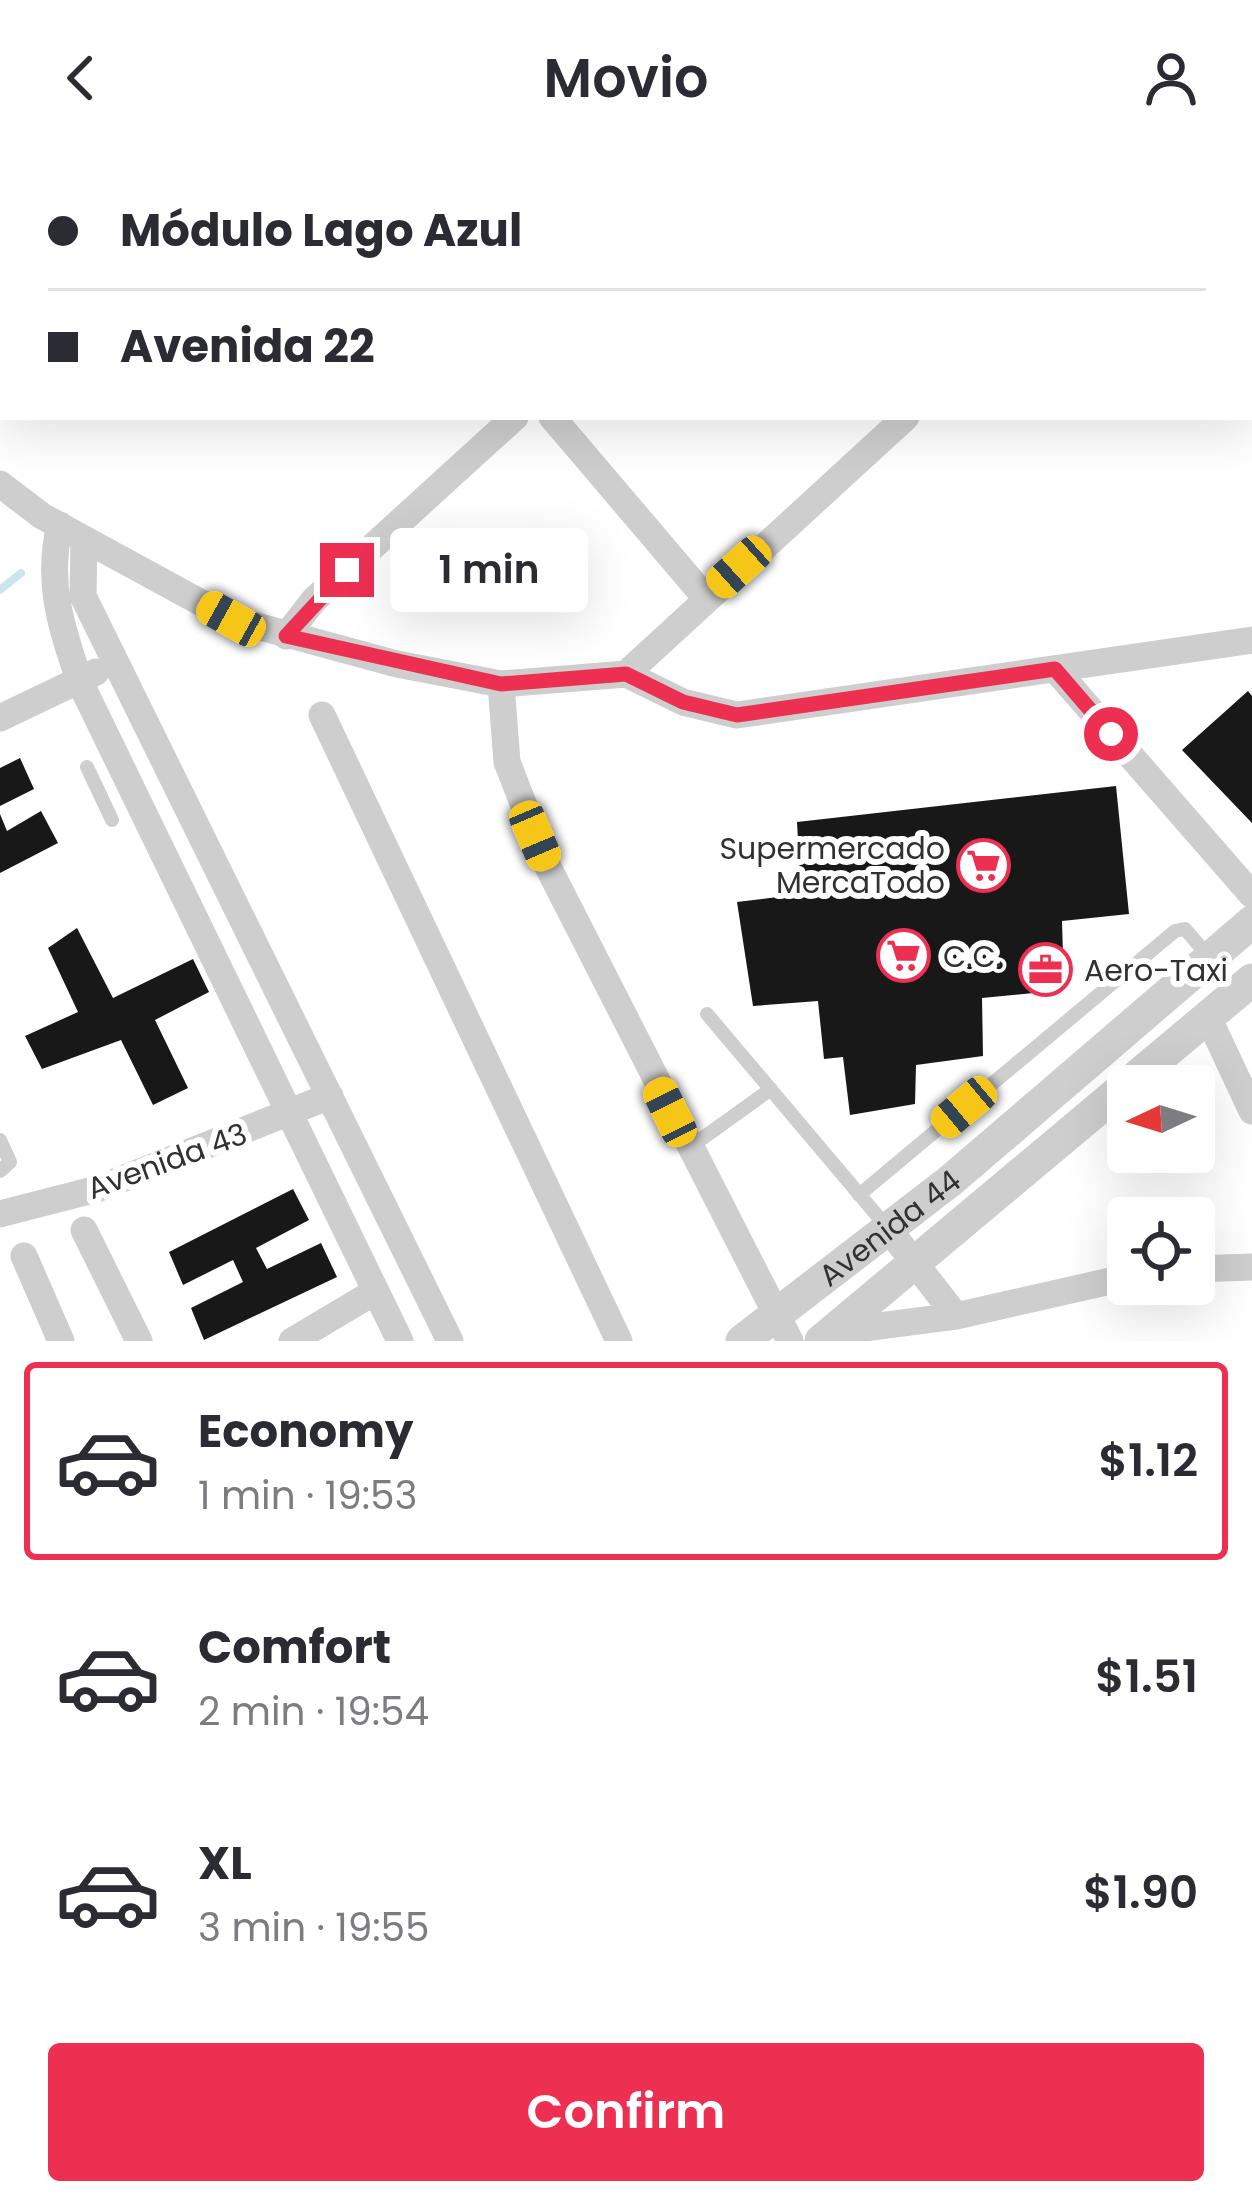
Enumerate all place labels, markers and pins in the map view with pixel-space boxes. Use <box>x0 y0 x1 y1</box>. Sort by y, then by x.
place label: Supermercado MercaTodo <box>719 827 945 904</box>
supermarket icon: Supermercado MercaTodo <box>956 837 1012 893</box>
supermarket icon: C.C. <box>876 928 932 984</box>
place label: C.C. <box>943 935 1002 978</box>
office icon: Aero-Taxi <box>1017 942 1073 998</box>
place label: Aero-Taxi <box>1084 949 1228 992</box>

